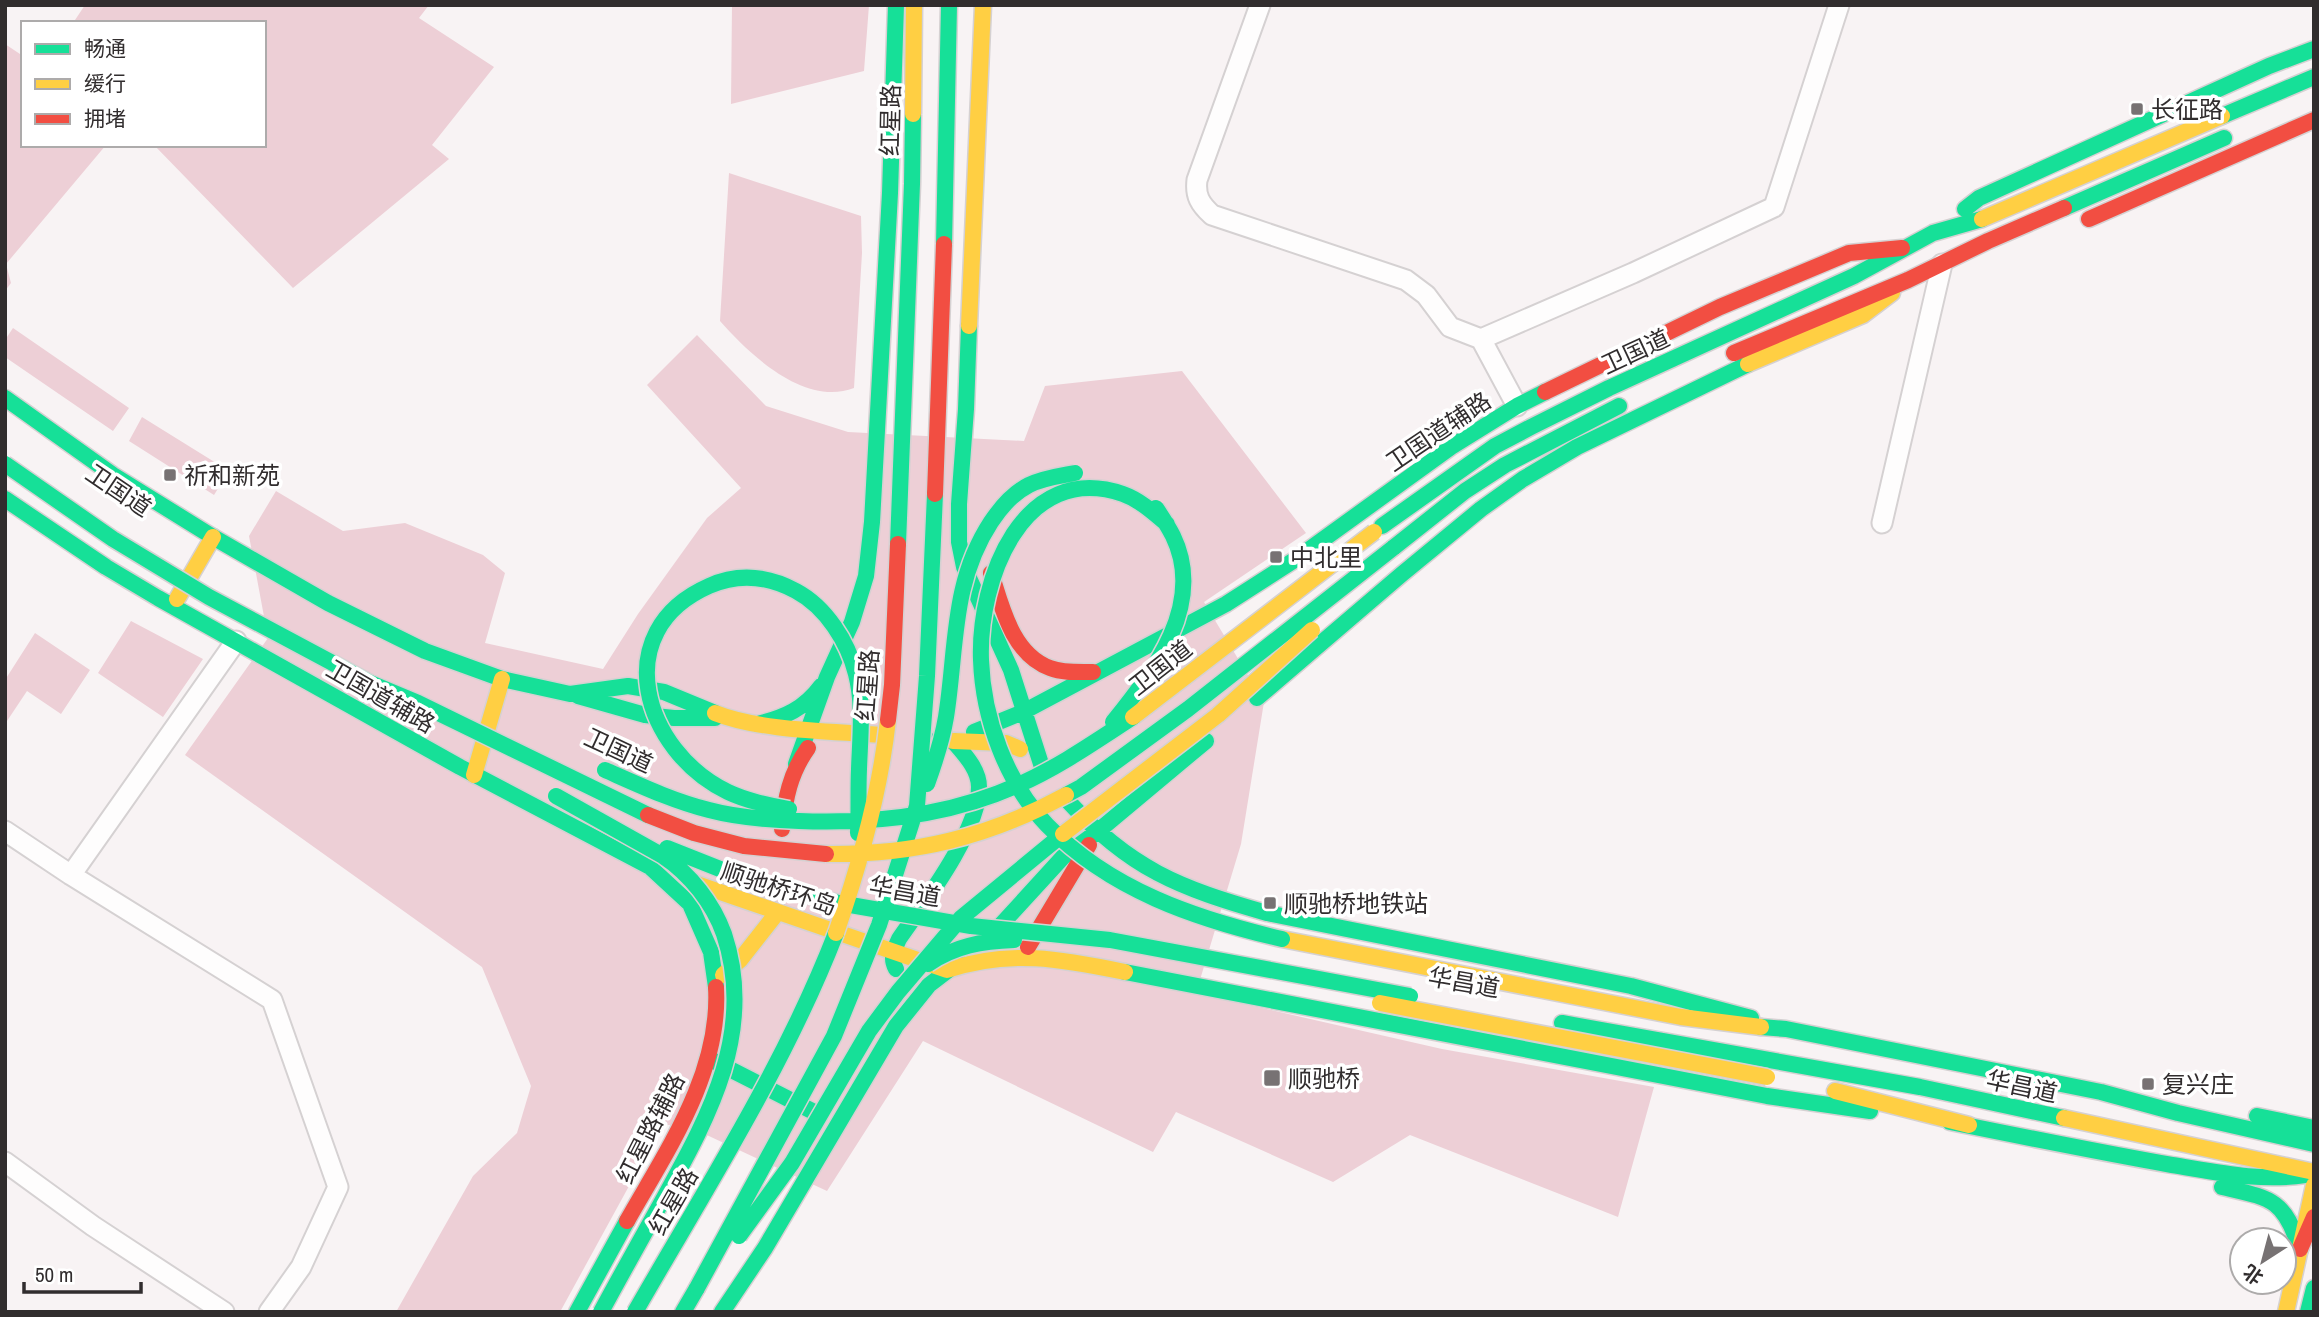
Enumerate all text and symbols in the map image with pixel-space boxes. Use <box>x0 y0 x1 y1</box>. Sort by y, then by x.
legend <box>21 21 266 147</box>
text: 畅通 <box>84 34 126 63</box>
text: 缓行 <box>84 69 126 98</box>
street label: 红星路 <box>873 84 907 156</box>
place label: 长征路 <box>2151 93 2223 125</box>
marker: 长征路 <box>2129 101 2145 117</box>
text: 拥堵 <box>84 104 126 133</box>
street label: 卫国道 <box>1596 321 1674 381</box>
street label: 卫国道辅路 <box>1379 384 1497 478</box>
street label: 卫国道 <box>80 457 158 523</box>
place label: 祈和新苑 <box>184 459 280 491</box>
marker: 祈和新苑 <box>162 467 178 483</box>
place label: 中北里 <box>1290 541 1362 573</box>
marker: 中北里 <box>1268 549 1284 565</box>
street label: 卫国道 <box>1122 632 1198 702</box>
street label: 红星路 <box>849 648 885 722</box>
street label: 卫国道辅路 <box>321 652 441 740</box>
street label: 卫国道 <box>580 720 658 780</box>
street label: 顺驰桥环岛 <box>717 854 841 922</box>
street label: 华昌道 <box>867 869 943 913</box>
place label: 顺驰桥地铁站 <box>1284 887 1428 919</box>
marker: 顺驰桥地铁站 <box>1262 895 1278 911</box>
street label: 华昌道 <box>1426 960 1502 1004</box>
place label: 顺驰桥 <box>1288 1062 1360 1094</box>
street label: 华昌道 <box>1983 1063 2061 1109</box>
street label: 红星路辅路 <box>609 1067 691 1189</box>
marker: 顺驰桥 <box>1262 1068 1282 1088</box>
place label: 复兴庄 <box>2162 1068 2234 1100</box>
marker: 复兴庄 <box>2140 1076 2156 1092</box>
street label: 红星路 <box>641 1162 705 1240</box>
north arrow <box>2228 1226 2298 1296</box>
scale bar <box>24 1250 142 1294</box>
text: 北 <box>2238 1259 2268 1291</box>
text: 50 m <box>35 1260 73 1289</box>

